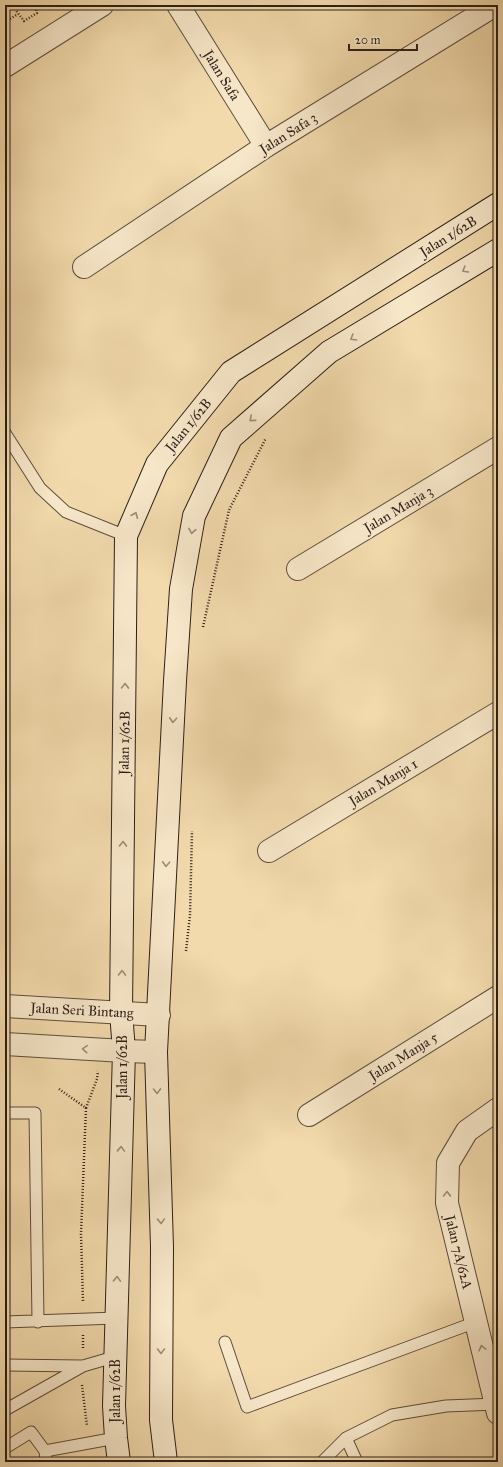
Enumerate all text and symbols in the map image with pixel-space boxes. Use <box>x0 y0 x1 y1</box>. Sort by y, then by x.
scale bar <box>349 26 417 52</box>
text: 20 m <box>355 33 381 47</box>
street label: Jalan Safa <box>198 45 244 104</box>
street label: Jalan Safa 3 <box>255 109 321 160</box>
street label: Jalan 1/62B <box>415 212 481 263</box>
one-way arrow <box>462 266 469 273</box>
one-way arrow <box>350 333 357 340</box>
street label: Jalan 1/62B <box>160 395 216 458</box>
one-way arrow <box>250 414 257 421</box>
street label: Jalan Manja 3 <box>359 482 436 539</box>
one-way arrow <box>130 512 138 520</box>
one-way arrow <box>188 528 197 534</box>
one-way arrow <box>120 683 129 689</box>
street label: Jalan 1/62B <box>115 711 135 777</box>
one-way arrow <box>169 717 177 723</box>
street label: Jalan Manja 1 <box>344 755 422 812</box>
one-way arrow <box>119 841 127 847</box>
one-way arrow <box>162 861 170 867</box>
one-way arrow <box>118 970 126 976</box>
street label: Jalan Seri Bintang <box>28 999 134 1023</box>
street label: Jalan Manja 5 <box>364 1028 442 1086</box>
street label: Jalan 1/62B <box>114 1035 132 1101</box>
one-way arrow <box>82 1045 88 1054</box>
one-way arrow <box>153 1088 162 1094</box>
one-way arrow <box>117 1146 125 1152</box>
one-way arrow <box>443 1191 451 1197</box>
street label: Jalan 7A/62A <box>440 1211 476 1292</box>
one-way arrow <box>157 1218 165 1224</box>
one-way arrow <box>113 1276 121 1282</box>
one-way arrow <box>478 1345 487 1352</box>
one-way arrow <box>157 1348 165 1354</box>
street label: Jalan 1/62B <box>107 1359 125 1425</box>

